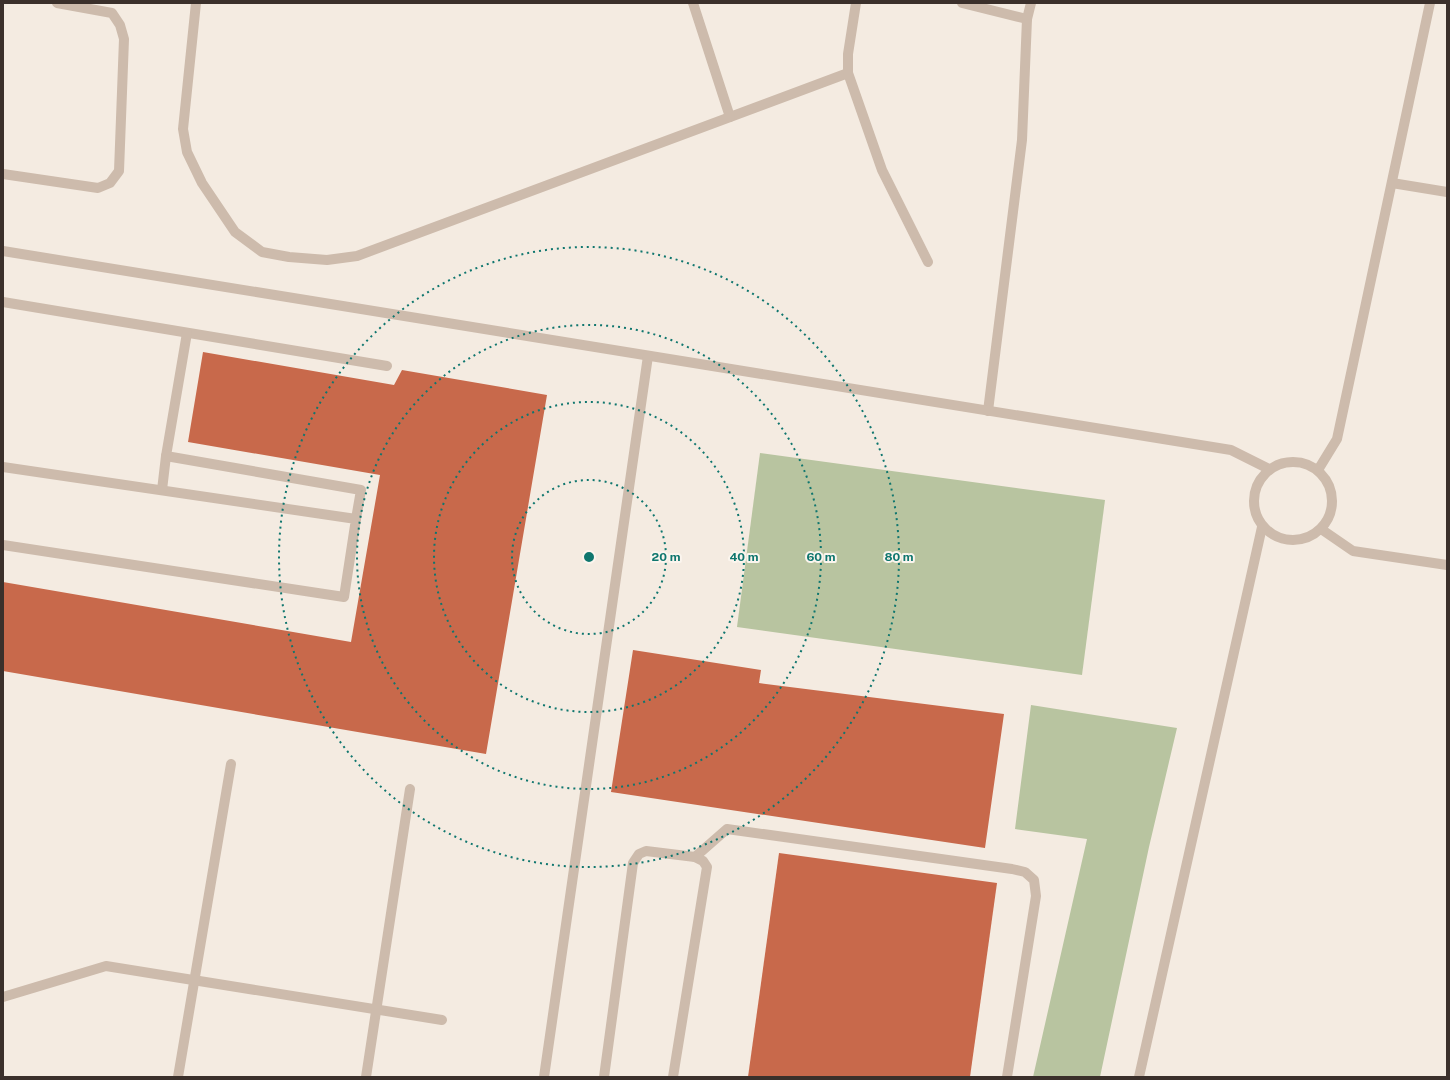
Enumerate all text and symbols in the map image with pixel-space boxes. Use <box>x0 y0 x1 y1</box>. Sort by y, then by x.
centre of rings <box>582 550 596 564</box>
text: 20 m <box>652 550 681 564</box>
text: 40 m <box>729 550 759 564</box>
text: 60 m <box>806 550 836 564</box>
text: 80 m <box>884 550 914 564</box>

